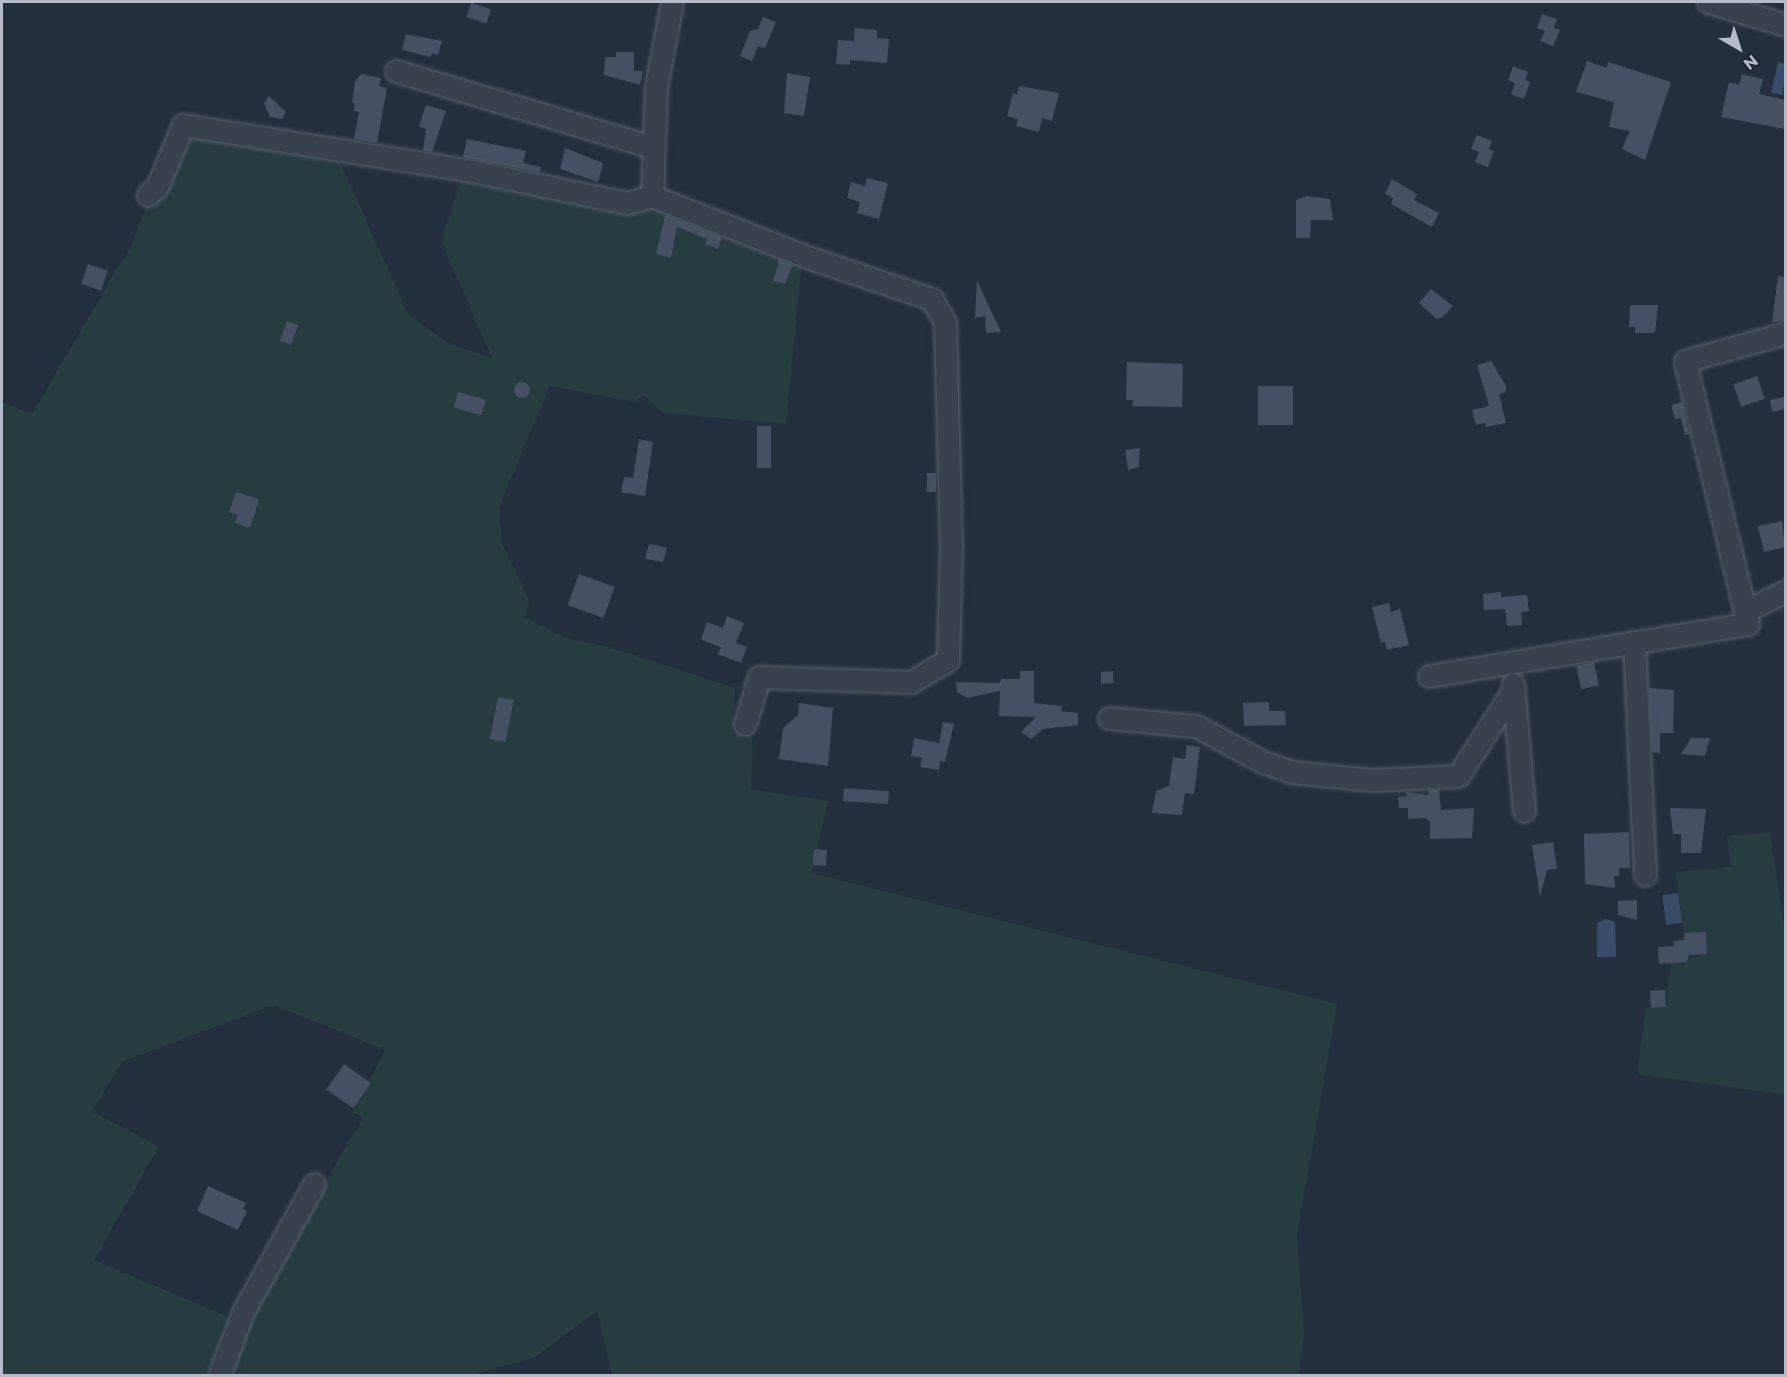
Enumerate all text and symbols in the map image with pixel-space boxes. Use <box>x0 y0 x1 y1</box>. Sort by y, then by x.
north arrow <box>1709 18 1769 78</box>
text: N <box>1740 51 1762 74</box>

